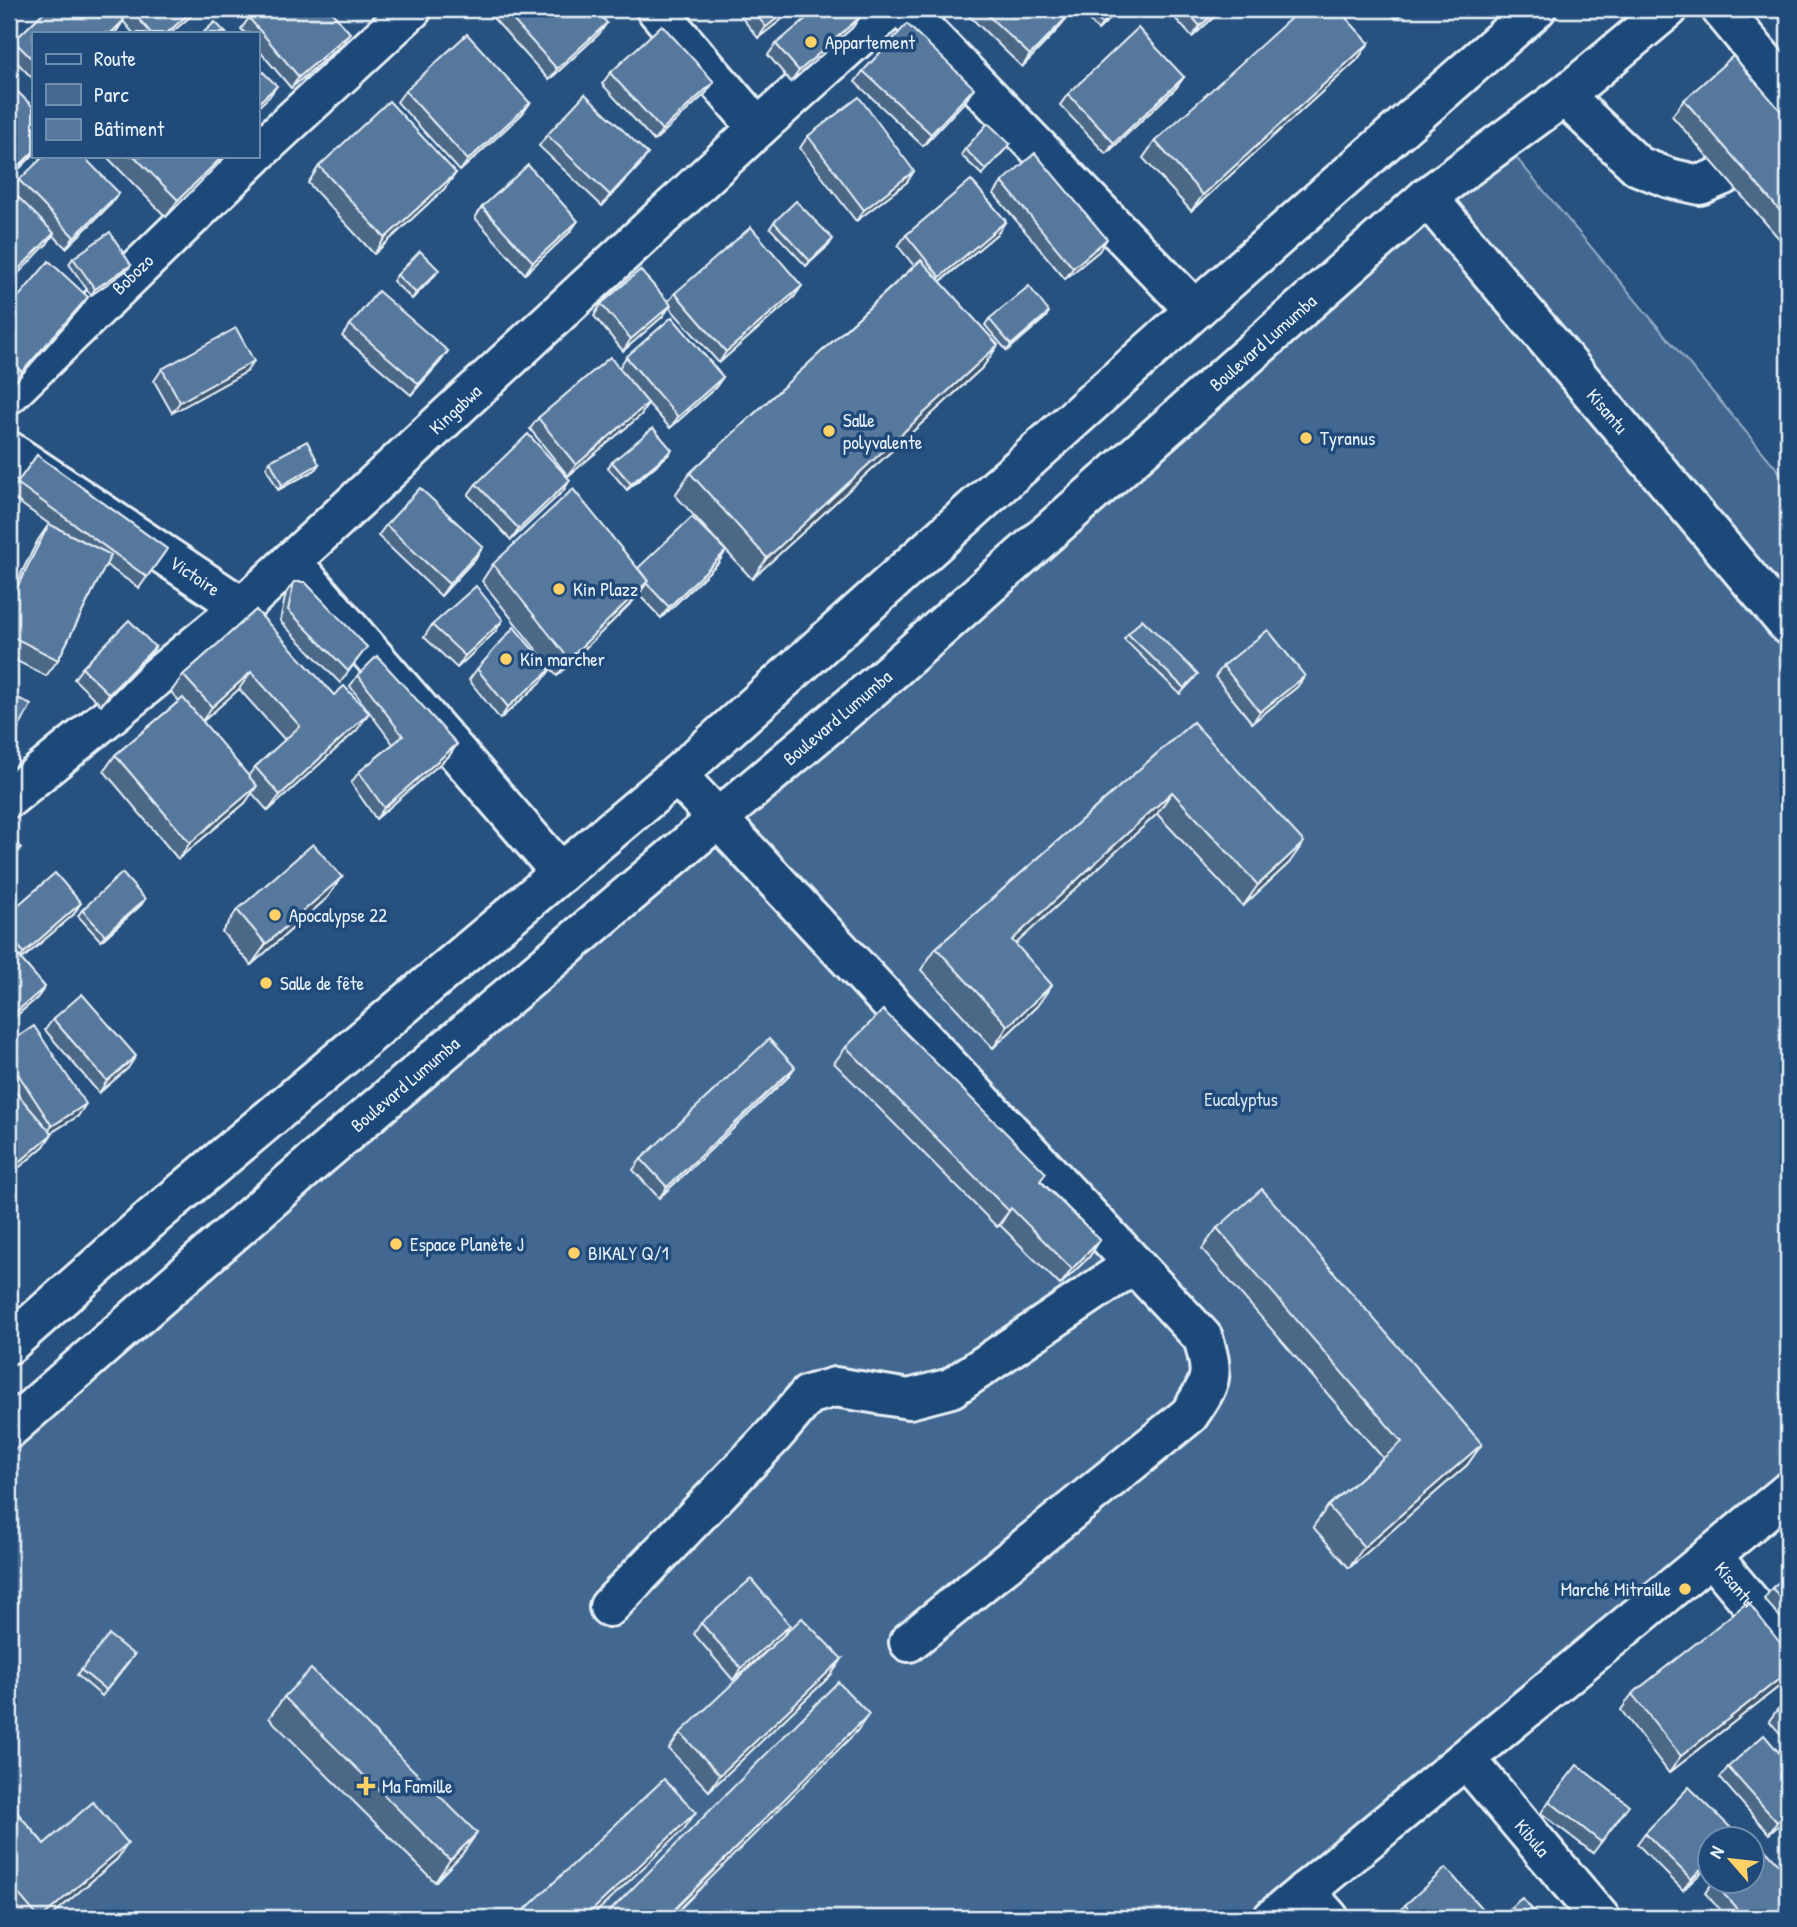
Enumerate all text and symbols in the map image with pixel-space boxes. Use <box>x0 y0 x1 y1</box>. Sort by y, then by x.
place label: Appartement <box>825 29 915 55</box>
legend <box>32 32 259 158</box>
marker: Appartement <box>803 34 819 50</box>
text: Route <box>94 44 136 73</box>
text: Parc <box>94 80 129 109</box>
text: Bâtiment <box>94 114 165 143</box>
street label: Bobozo <box>106 248 159 300</box>
street label: Boulevard Lumumba <box>1203 288 1322 397</box>
street label: Kingabwa <box>423 378 487 440</box>
street label: Kisantu <box>1581 383 1634 439</box>
place label: Salle polyvalente <box>843 407 923 455</box>
marker: Salle polyvalente <box>821 423 837 439</box>
place label: Tyranus <box>1320 425 1375 451</box>
marker: Tyranus <box>1298 430 1314 446</box>
street label: Victoire <box>165 549 226 602</box>
place label: Kin Plazz <box>573 576 638 602</box>
marker: Kin Plazz <box>551 581 567 597</box>
place label: Kin marcher <box>520 646 606 672</box>
marker: Kin marcher <box>498 651 514 667</box>
street label: Boulevard Lumumba <box>777 664 898 771</box>
place label: Apocalypse 22 <box>289 902 387 928</box>
marker: Apocalypse 22 <box>267 907 283 923</box>
place label: Salle de fête <box>280 970 365 996</box>
marker: Salle de fête <box>258 975 274 991</box>
street label: Boulevard Lumumba <box>345 1030 465 1138</box>
park label: Eucalyptus <box>1204 1086 1278 1112</box>
place label: Espace Planète J <box>410 1231 524 1257</box>
marker: Espace Planète J <box>388 1236 404 1252</box>
place label: BIKALY Q/1 <box>588 1240 669 1266</box>
marker: BIKALY Q/1 <box>566 1245 582 1261</box>
street label: Kisantu <box>1709 1556 1762 1613</box>
place label: Marché Mitraille <box>1561 1576 1671 1602</box>
marker: Marché Mitraille <box>1677 1581 1693 1597</box>
place label: Ma Famille <box>382 1773 453 1799</box>
marker: Ma Famille <box>356 1776 376 1796</box>
street label: Kibula <box>1509 1813 1556 1863</box>
north arrow <box>1696 1826 1766 1896</box>
text: N <box>1702 1841 1730 1863</box>

